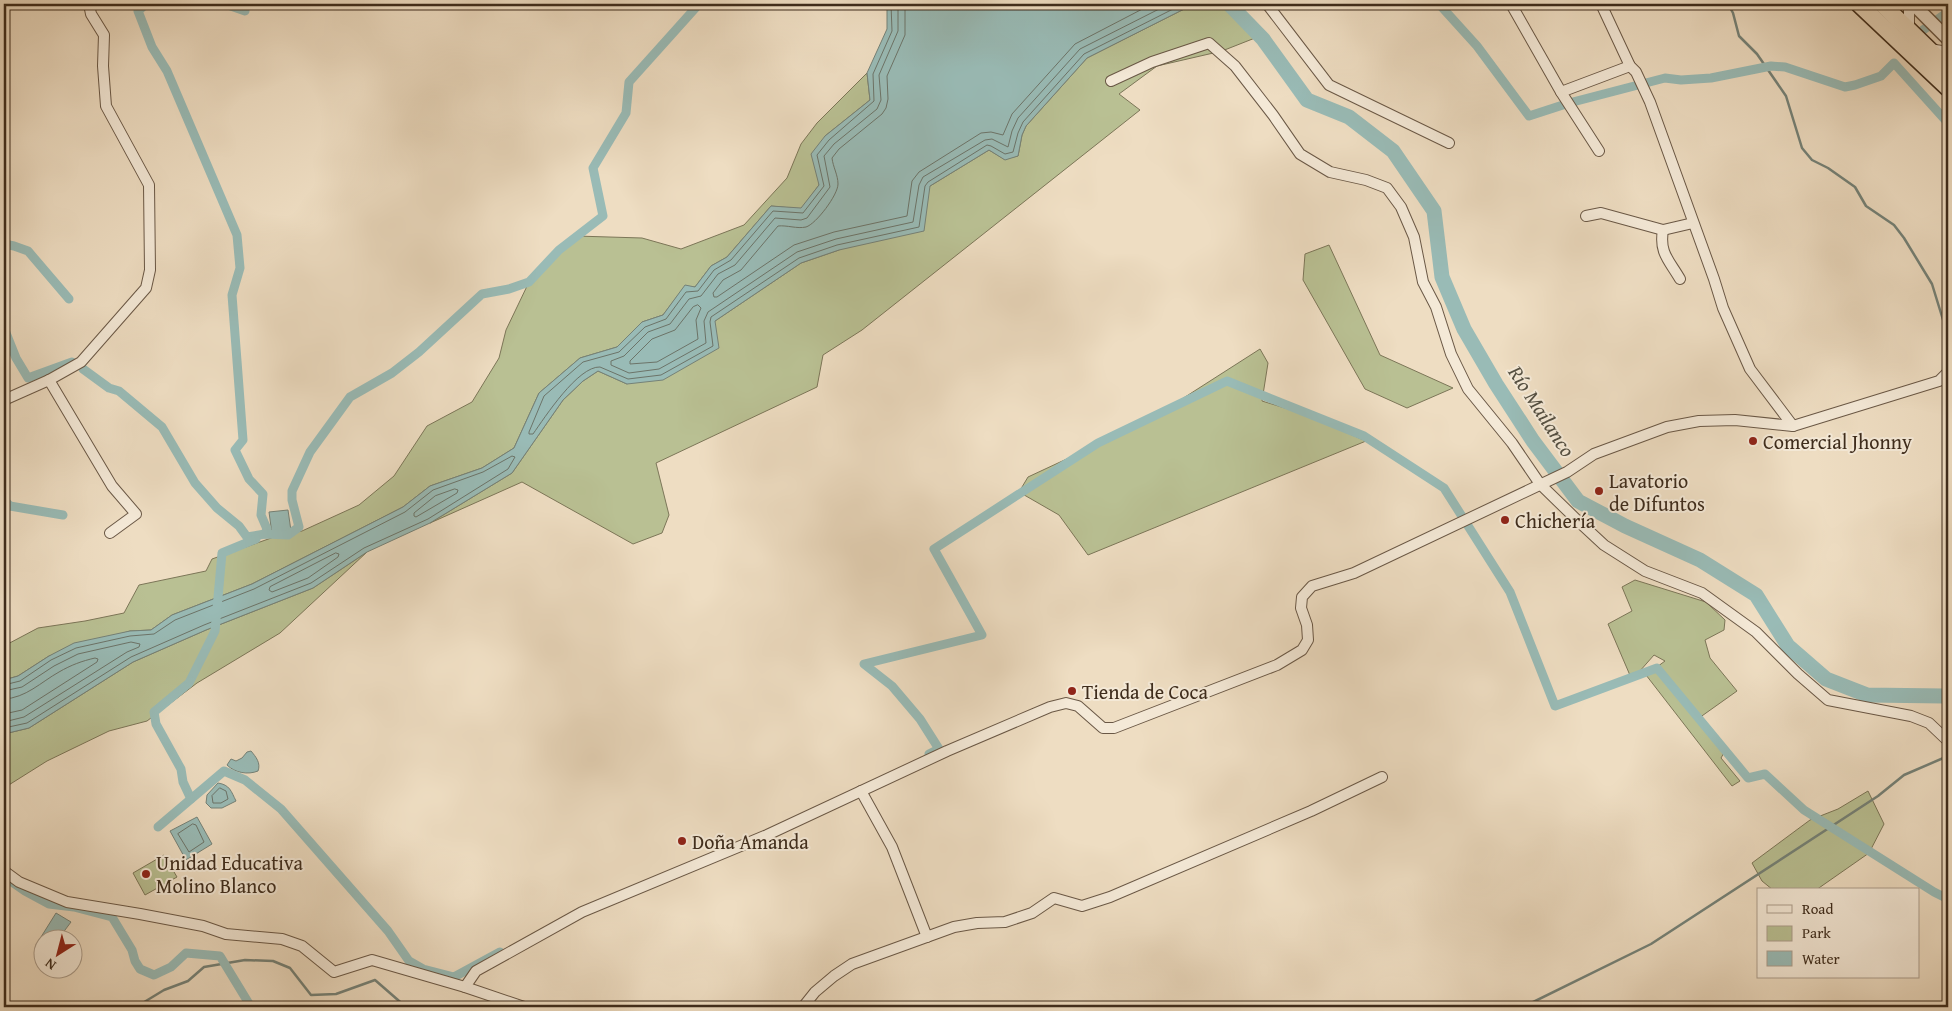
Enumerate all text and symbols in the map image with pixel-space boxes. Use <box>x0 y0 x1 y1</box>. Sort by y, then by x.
water label: Río Mailanco <box>1500 358 1583 463</box>
place label: Comercial Jhonny <box>1763 427 1912 456</box>
marker: Comercial Jhonny <box>1747 435 1759 447</box>
place label: Lavatorio de Difuntos <box>1609 466 1705 518</box>
marker: Lavatorio de Difuntos <box>1593 485 1605 497</box>
place label: Chichería <box>1515 506 1596 535</box>
marker: Chichería <box>1499 514 1511 526</box>
place label: Tienda de Coca <box>1082 677 1208 706</box>
marker: Tienda de Coca <box>1066 685 1078 697</box>
place label: Doña Amanda <box>692 827 809 856</box>
marker: Doña Amanda <box>676 835 688 847</box>
place label: Unidad Educativa Molino Blanco <box>156 848 303 900</box>
marker: Unidad Educativa Molino Blanco <box>140 868 152 880</box>
legend <box>1757 888 1920 978</box>
text: Road <box>1802 898 1833 919</box>
text: Park <box>1802 922 1831 943</box>
north arrow <box>32 928 82 978</box>
text: Water <box>1802 948 1840 969</box>
text: N <box>40 953 60 975</box>

